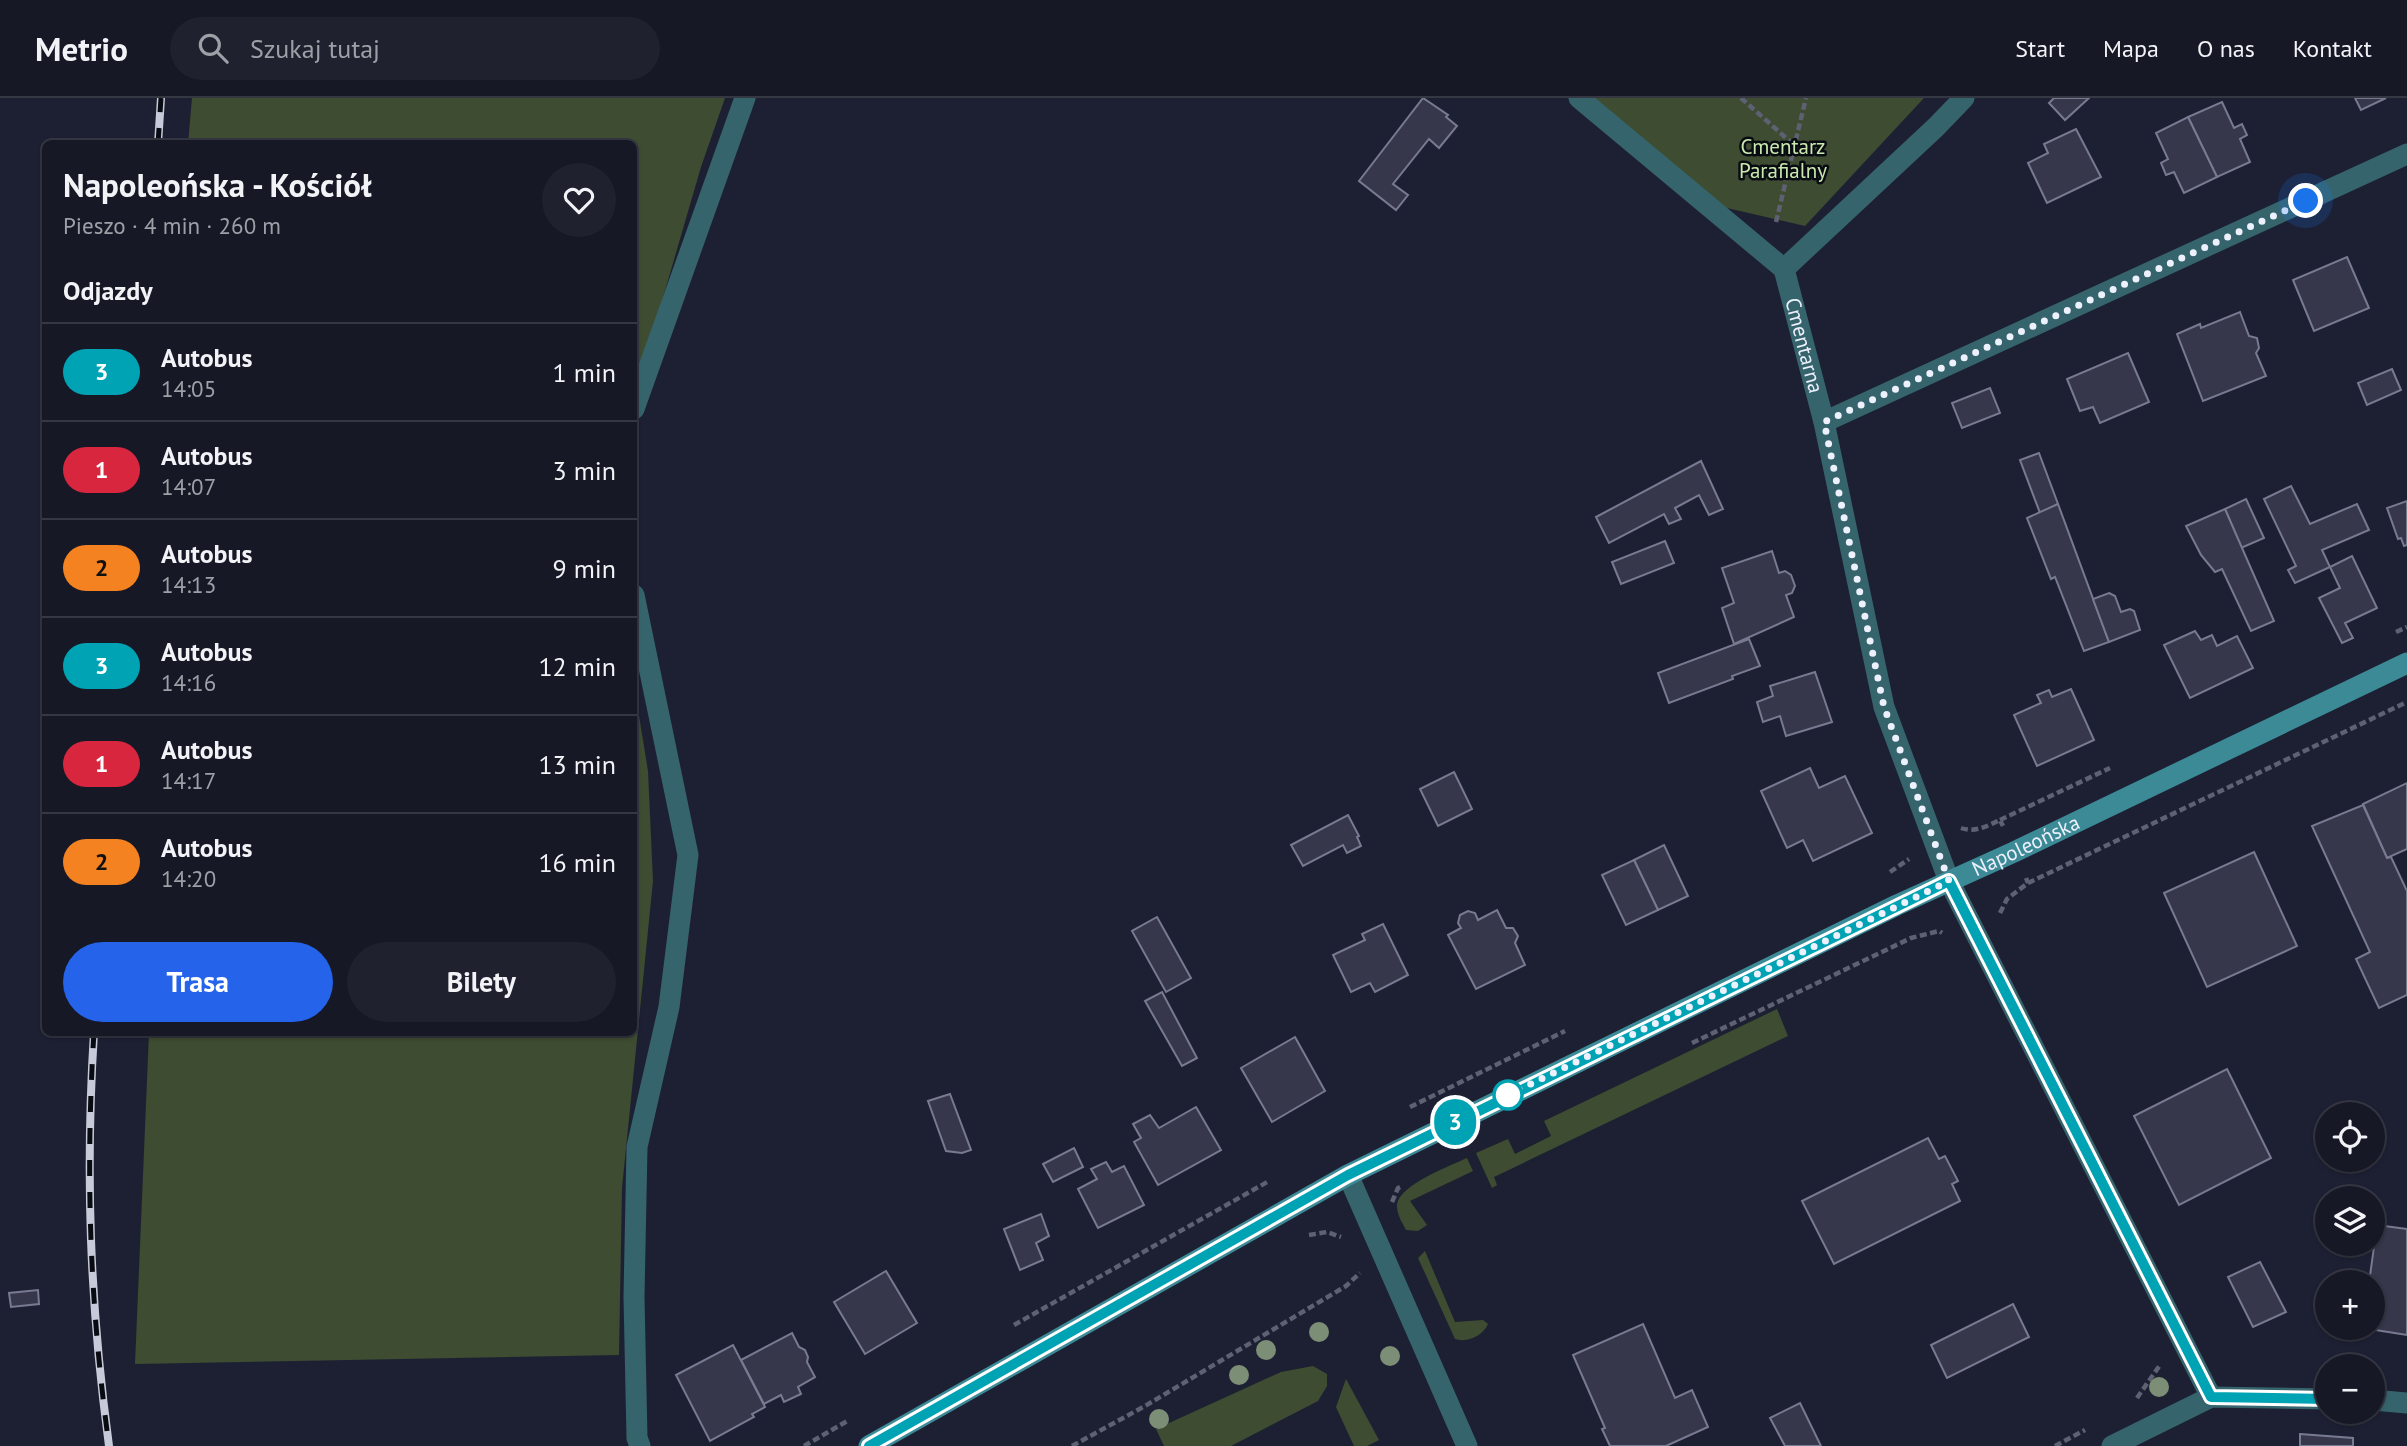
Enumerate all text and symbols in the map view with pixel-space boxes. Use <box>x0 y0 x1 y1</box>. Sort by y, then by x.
search box <box>170 17 660 80</box>
text: Metrio <box>35 27 128 70</box>
icon: search <box>194 29 232 67</box>
text: Szukaj tutaj <box>250 32 380 65</box>
text: Start <box>2015 33 2065 64</box>
text: Mapa <box>2103 33 2159 64</box>
text: O nas <box>2197 33 2255 64</box>
text: Kontakt <box>2293 33 2372 64</box>
park label: Cmentarz Parafialny <box>1739 133 1827 184</box>
text: Napoleońska - Kościół <box>63 163 372 206</box>
button: heart <box>542 163 616 237</box>
your location <box>2288 183 2323 218</box>
text: Pieszo · 4 min · 260 m <box>63 211 281 240</box>
text: Odjazdy <box>63 274 153 307</box>
street label: Cmentarna <box>1779 295 1830 396</box>
text: Autobus <box>161 341 253 374</box>
text: 3 <box>95 356 108 387</box>
text: 1 min <box>553 356 616 389</box>
text: 14:05 <box>161 374 216 403</box>
text: Autobus <box>161 439 253 472</box>
text: 1 <box>95 454 108 485</box>
text: 3 min <box>553 454 616 487</box>
text: 14:07 <box>161 472 216 501</box>
text: Autobus <box>161 537 253 570</box>
text: 2 <box>95 552 108 583</box>
text: 9 min <box>553 552 616 585</box>
text: 14:13 <box>161 570 216 599</box>
text: Autobus <box>161 635 253 668</box>
text: 3 <box>95 650 108 681</box>
text: 12 min <box>538 650 616 683</box>
text: 14:16 <box>161 668 216 697</box>
text: Autobus <box>161 733 253 766</box>
text: 1 <box>95 748 108 779</box>
text: 13 min <box>538 748 616 781</box>
text: 14:17 <box>161 766 216 795</box>
street label: Napoleońska <box>1968 808 2084 882</box>
text: Autobus <box>161 831 253 864</box>
text: 2 <box>95 846 108 877</box>
text: 16 min <box>538 846 616 879</box>
text: 14:20 <box>161 864 216 893</box>
button: Trasa <box>63 942 333 1022</box>
button: Bilety <box>347 942 616 1022</box>
unlabelled marker <box>1493 1080 1523 1110</box>
line badge: 3 <box>1432 1099 1478 1145</box>
map controls <box>2315 1102 2385 1424</box>
button: locate <box>2315 1102 2385 1172</box>
text: 3 <box>1448 1106 1462 1137</box>
button: layers <box>2315 1186 2385 1256</box>
button: + <box>2315 1270 2385 1340</box>
button: − <box>2315 1354 2385 1424</box>

